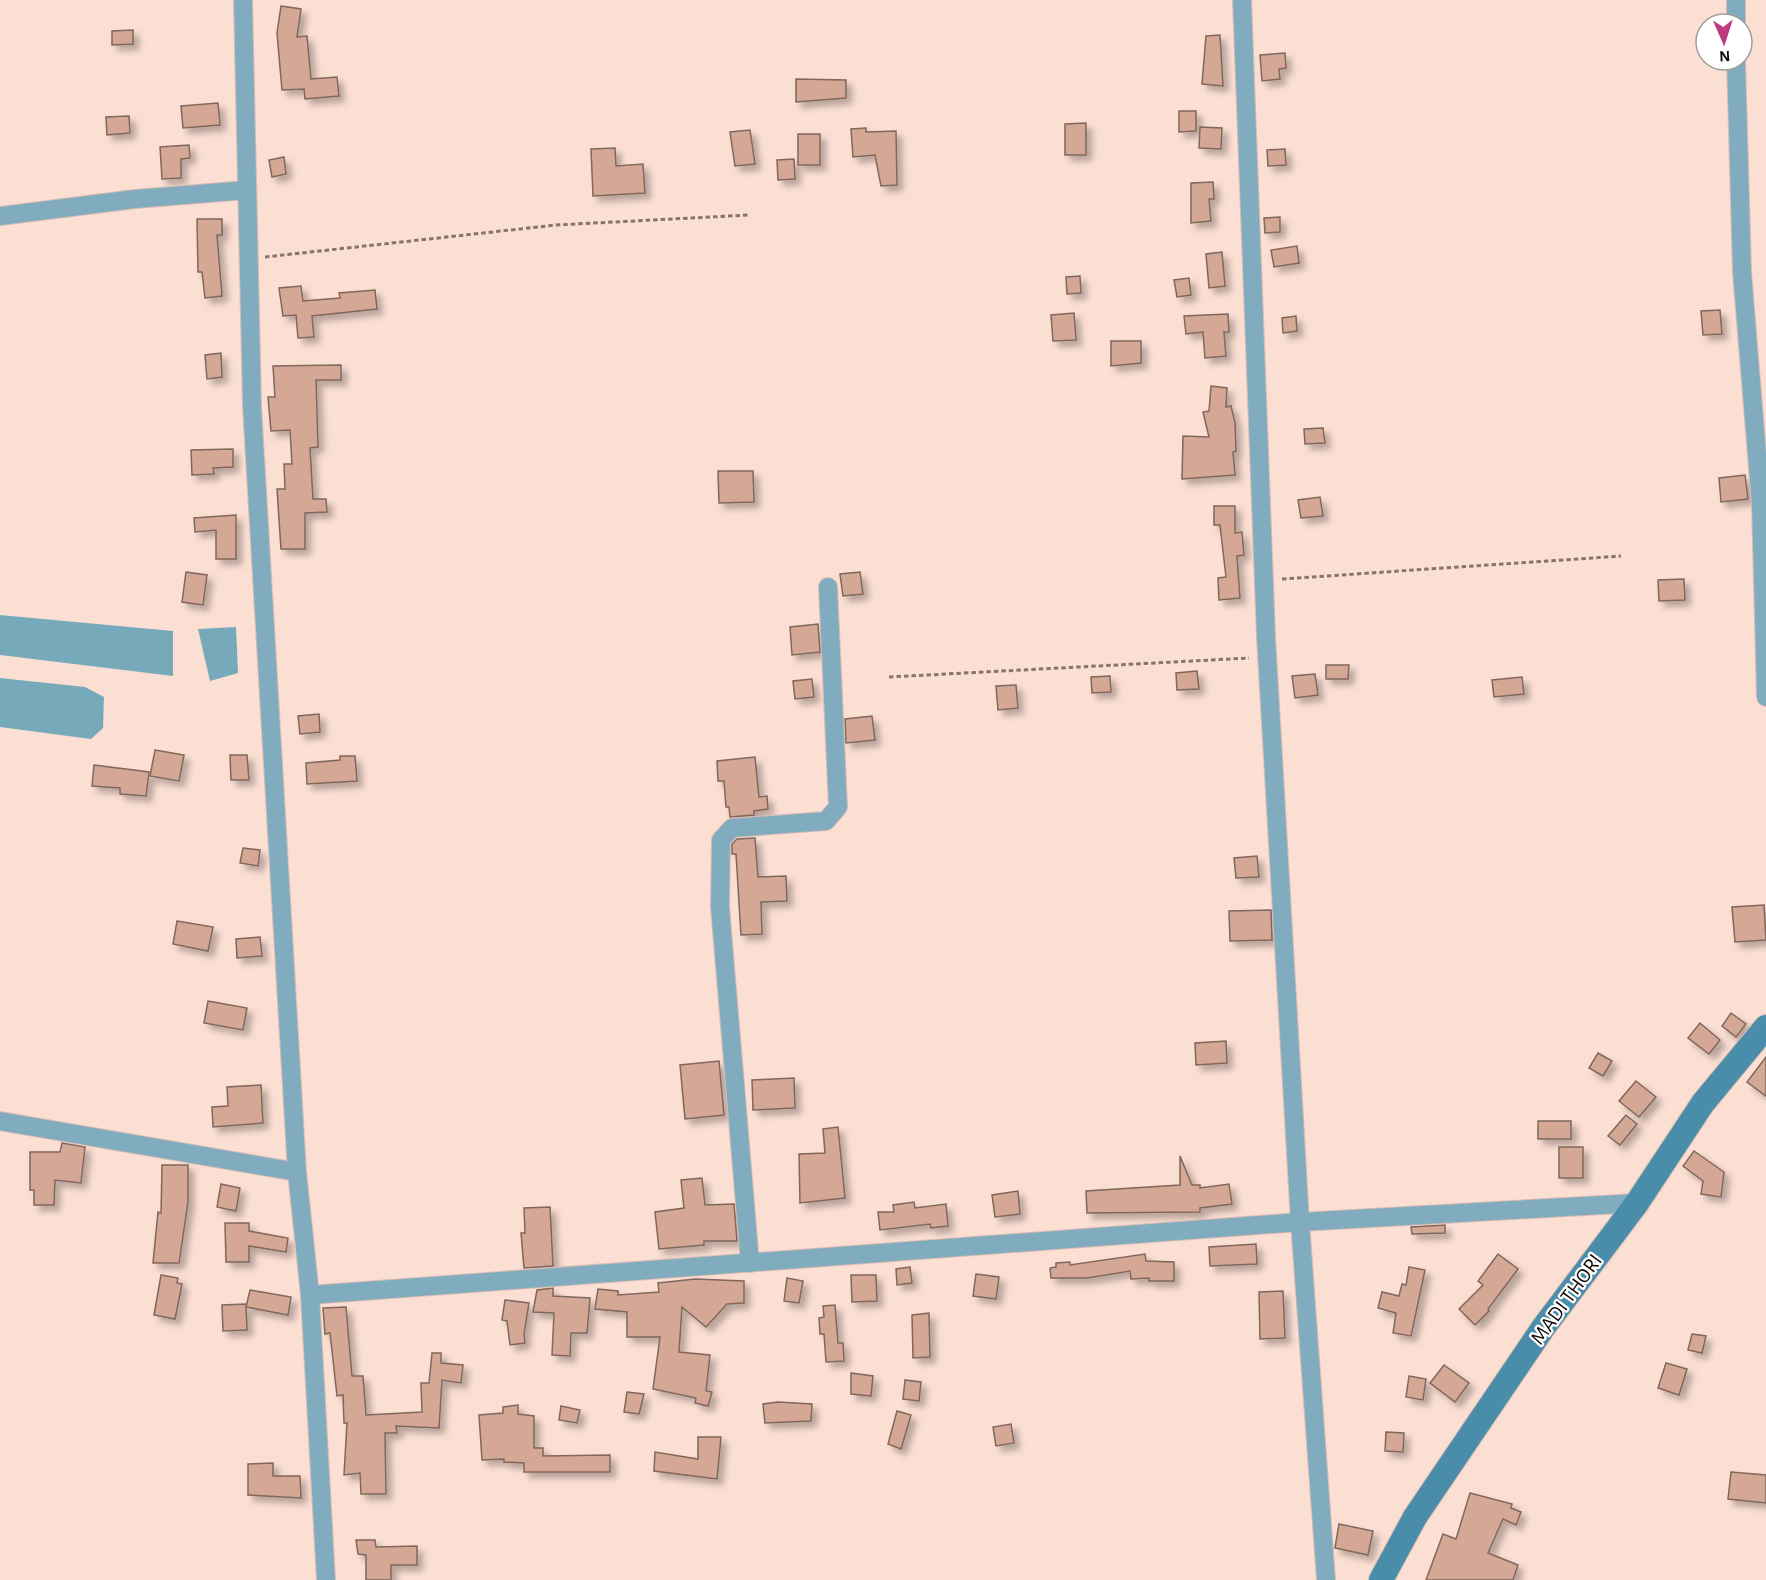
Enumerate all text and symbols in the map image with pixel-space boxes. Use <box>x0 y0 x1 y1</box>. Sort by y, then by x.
north arrow <box>1694 12 1754 72</box>
text: N <box>1719 48 1731 64</box>
street label: MADI THORI <box>1527 1250 1606 1348</box>

